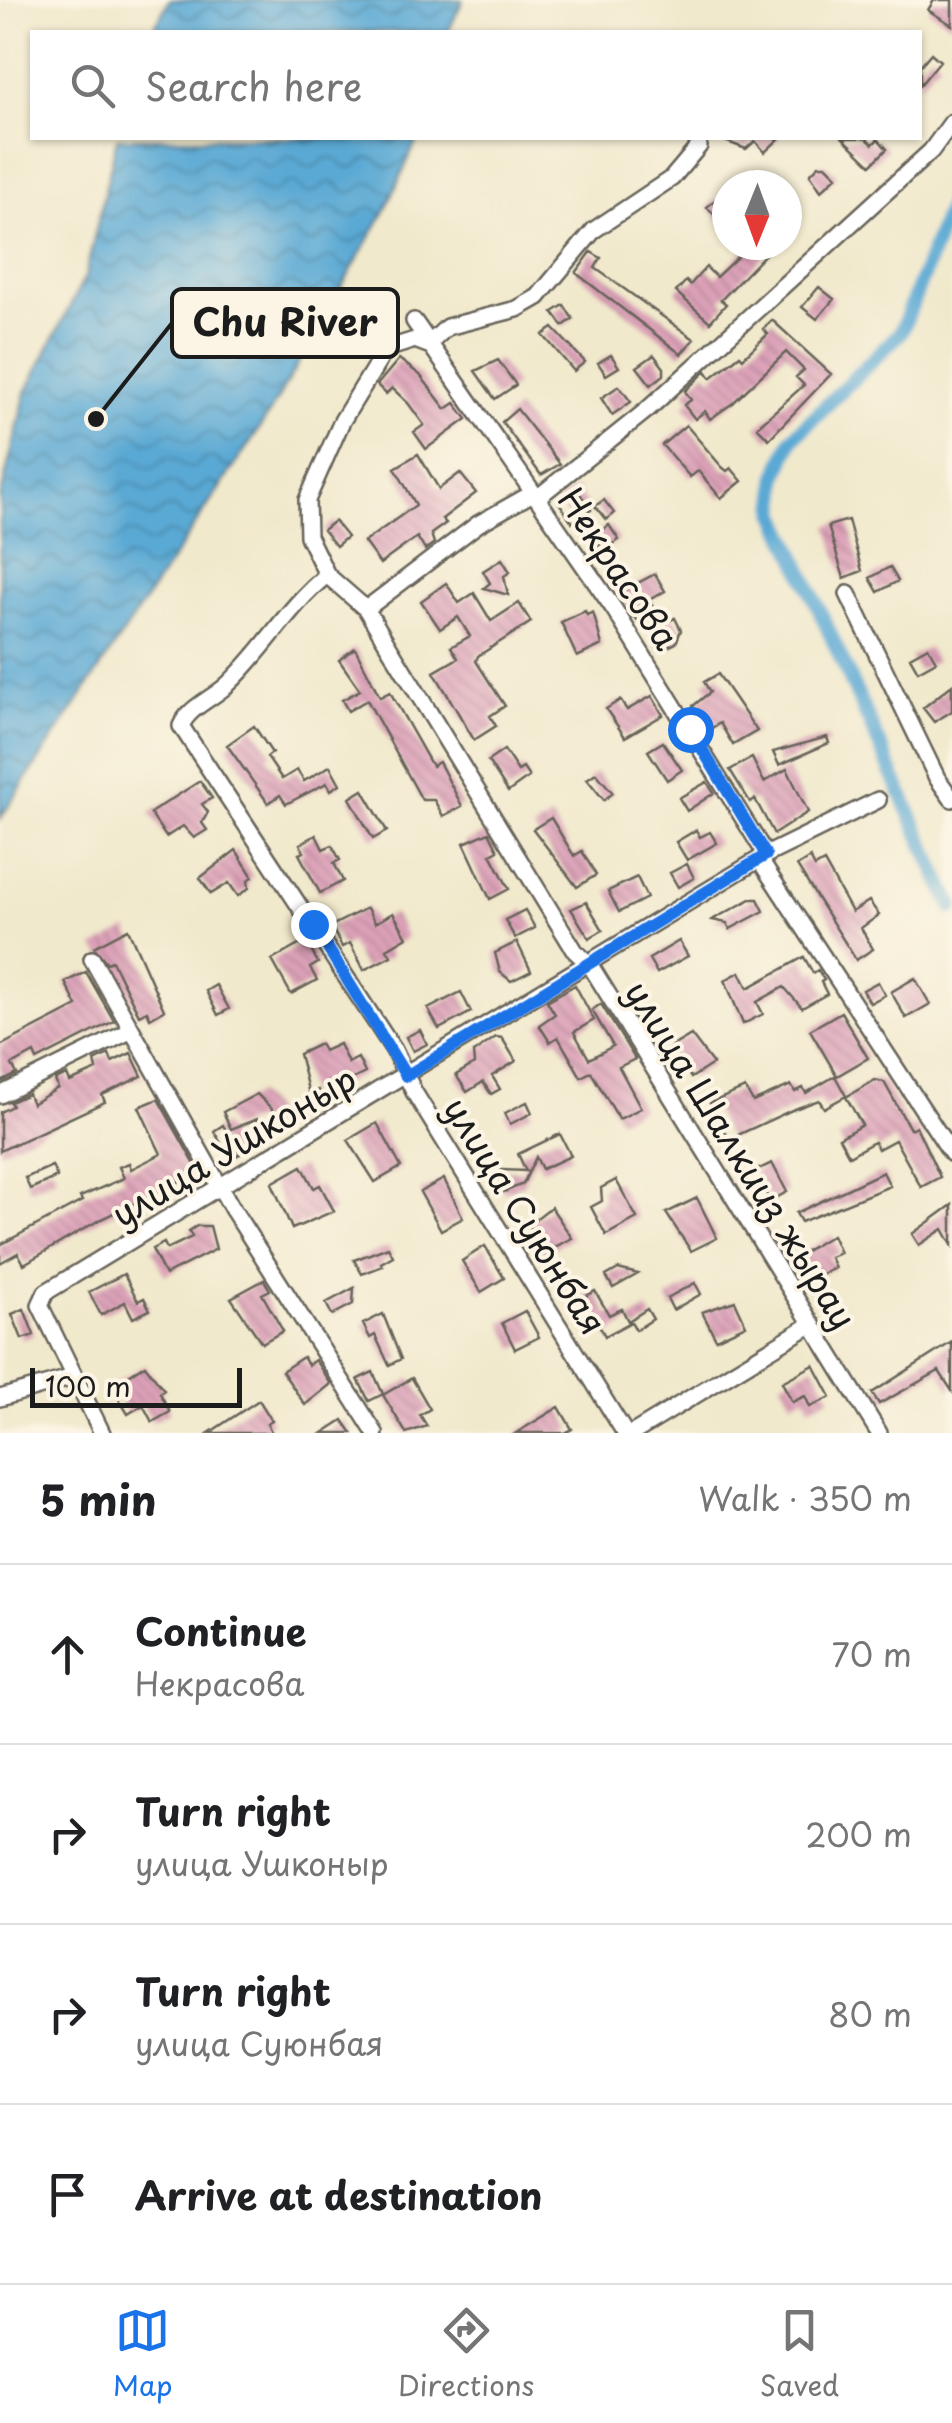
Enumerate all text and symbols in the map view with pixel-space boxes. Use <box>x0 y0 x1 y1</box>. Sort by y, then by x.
search box <box>30 30 922 140</box>
text: Search here <box>145 57 362 114</box>
icon: search <box>65 58 120 113</box>
north arrow <box>712 170 802 260</box>
callout: Chu River <box>172 289 398 357</box>
text: Chu River <box>192 292 378 349</box>
street label: Некрасова <box>546 476 694 660</box>
route start <box>668 707 714 753</box>
route end <box>291 902 337 948</box>
street label: улица Шалкииз жырау <box>613 969 871 1339</box>
street label: улица Ушконыр <box>100 1051 366 1239</box>
street label: улица Суюнбая <box>432 1086 620 1344</box>
scale bar <box>30 1363 242 1408</box>
text: 100 m <box>45 1364 131 1407</box>
text: 5 min <box>40 1467 157 1530</box>
text: Walk · 350 m <box>699 1474 912 1522</box>
text: Continue <box>135 1602 306 1659</box>
icon: ahead <box>40 1627 95 1682</box>
text: 70 m <box>832 1630 912 1678</box>
text: Некрасова <box>135 1659 304 1707</box>
text: Turn right <box>135 1782 331 1839</box>
icon: right <box>40 1807 95 1862</box>
text: 200 m <box>805 1810 912 1858</box>
text: улица Ушконыр <box>135 1839 389 1887</box>
text: Turn right <box>135 1962 331 2019</box>
icon: right <box>40 1987 95 2042</box>
text: 80 m <box>828 1990 912 2038</box>
text: улица Суюнбая <box>135 2019 383 2067</box>
text: Arrive at destination <box>135 2166 543 2223</box>
icon: arrive <box>40 2167 95 2222</box>
tab: Map <box>113 2303 173 2406</box>
tab: Directions <box>398 2303 534 2406</box>
tab: Saved <box>760 2303 839 2406</box>

